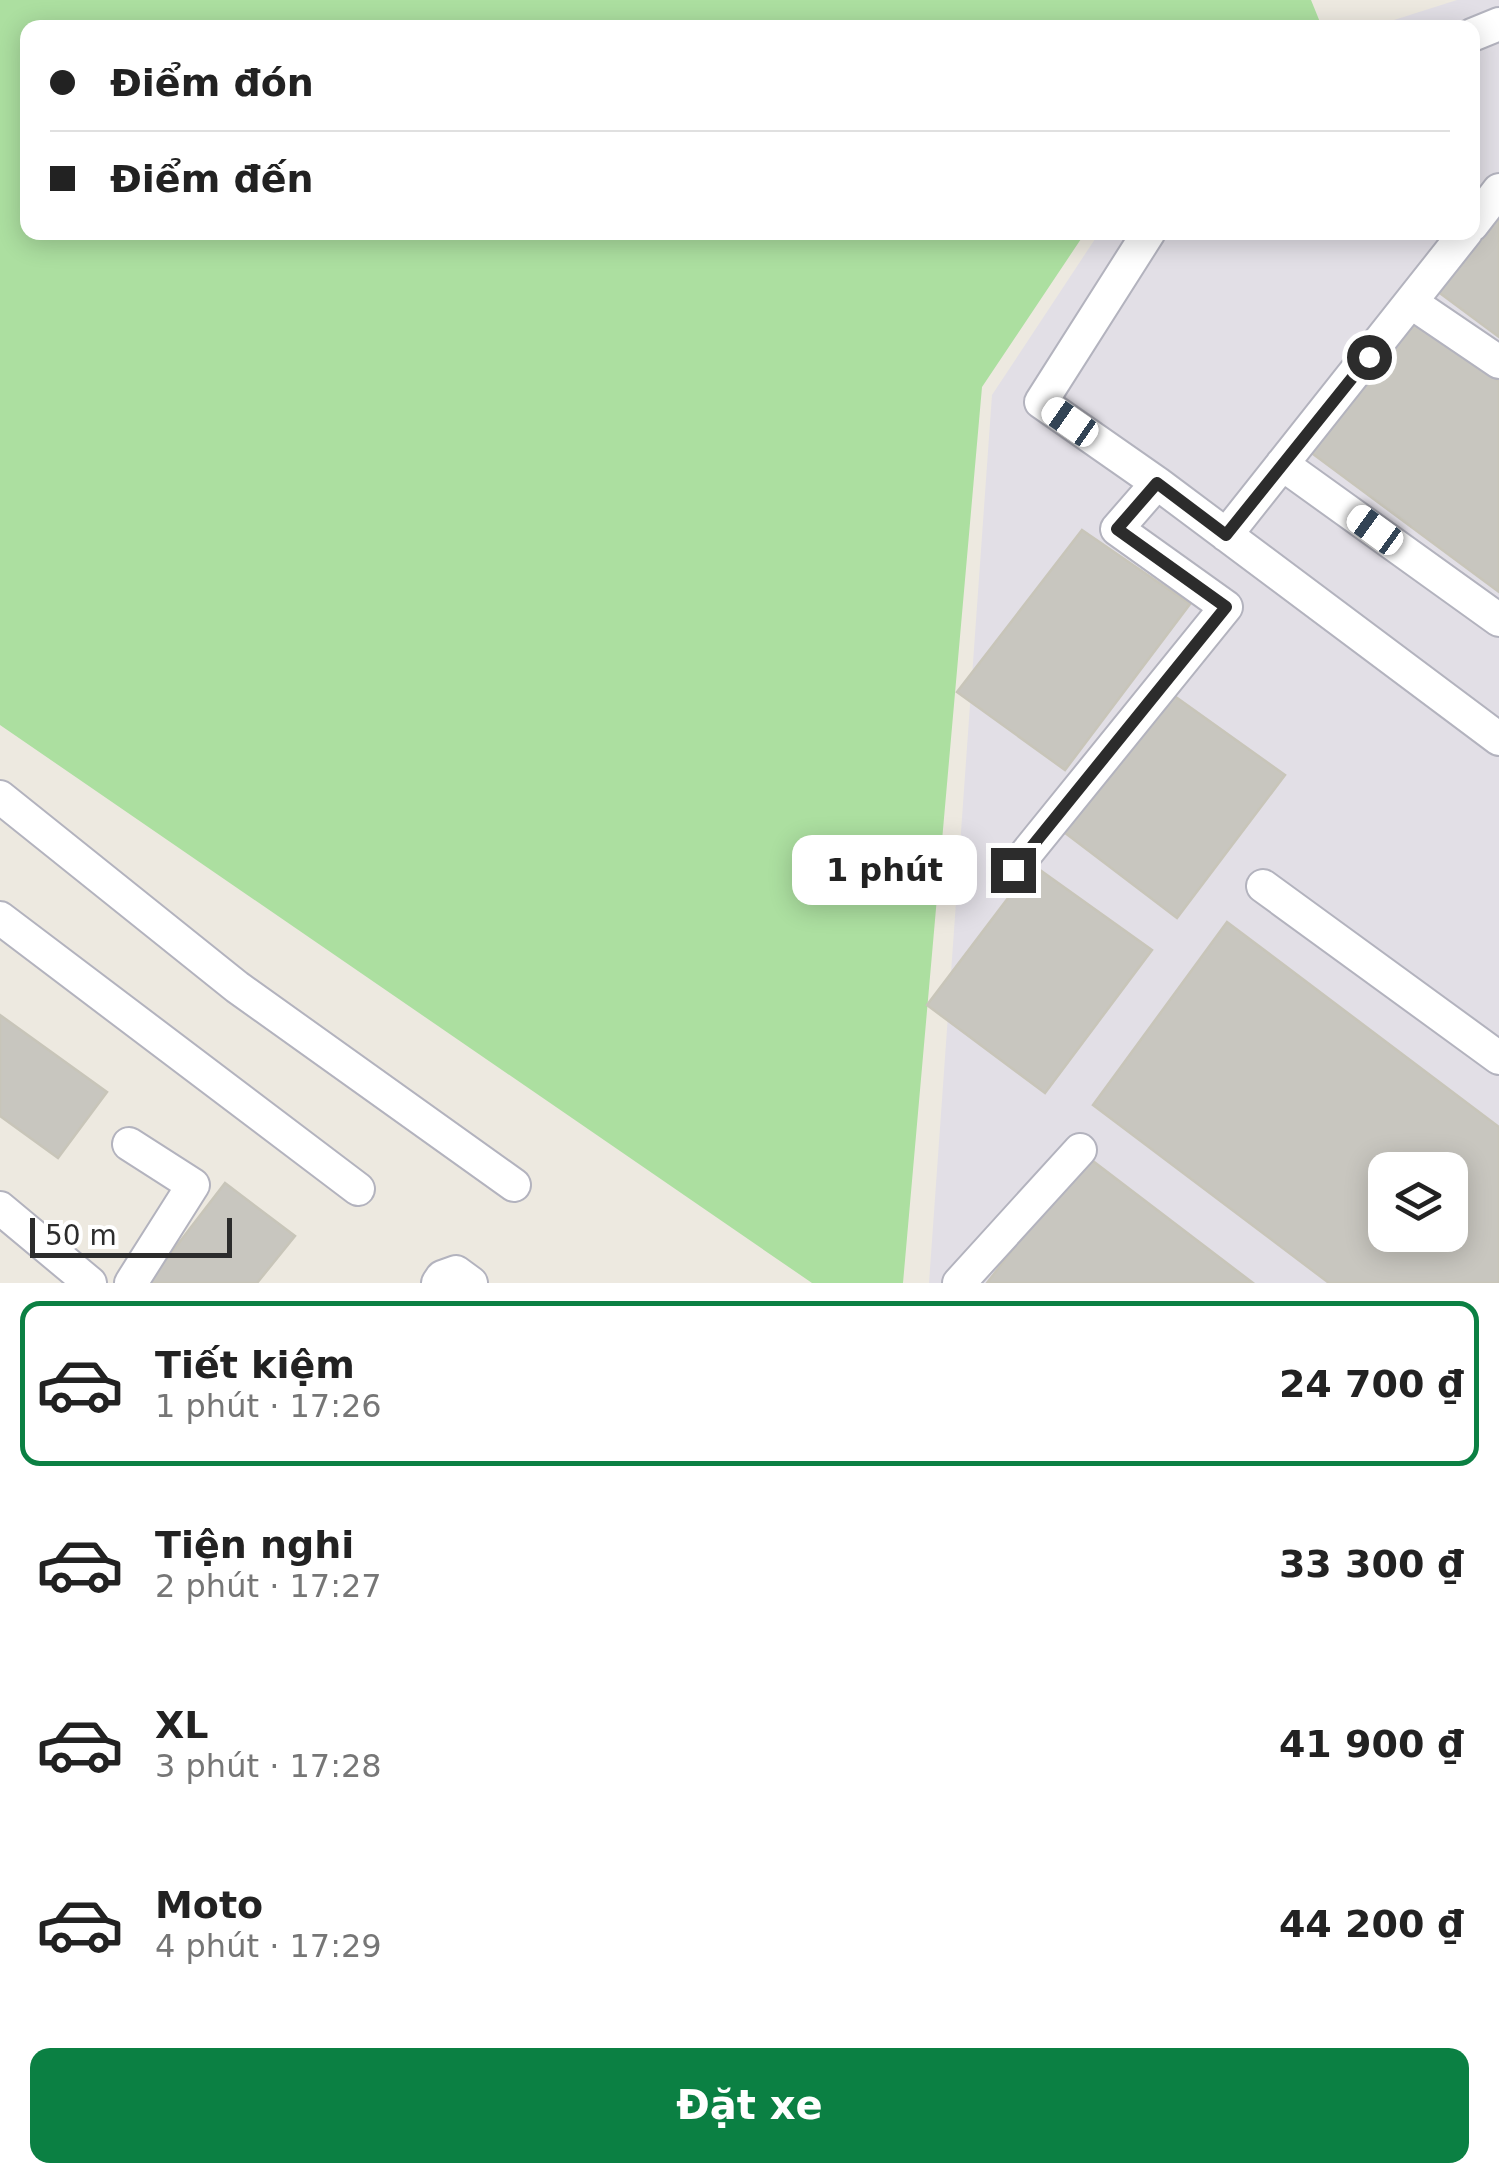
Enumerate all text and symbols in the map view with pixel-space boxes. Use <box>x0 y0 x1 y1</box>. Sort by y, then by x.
text: Điểm đón <box>110 61 314 105</box>
text: Điểm đến <box>110 157 314 201</box>
route start <box>1347 335 1392 380</box>
car <box>1037 393 1103 451</box>
car <box>1342 500 1408 560</box>
callout: 1 phút <box>793 835 978 905</box>
route end <box>991 848 1036 893</box>
text: 1 phút <box>826 851 943 889</box>
map controls <box>1368 1152 1468 1252</box>
button: layers <box>1368 1152 1468 1252</box>
scale bar <box>30 1213 232 1258</box>
text: 50 m <box>45 1219 117 1252</box>
icon: car <box>35 1339 125 1429</box>
text: Tiết kiệm <box>155 1343 355 1387</box>
text: 24 700 ₫ <box>1279 1362 1464 1406</box>
text: 1 phút · 17:26 <box>155 1387 382 1425</box>
icon: car <box>35 1519 125 1609</box>
text: Tiện nghi <box>155 1523 354 1567</box>
text: 33 300 ₫ <box>1279 1542 1464 1586</box>
text: 2 phút · 17:27 <box>155 1567 382 1605</box>
icon: car <box>35 1699 125 1789</box>
text: XL <box>155 1703 209 1747</box>
text: 41 900 ₫ <box>1279 1722 1464 1766</box>
text: 3 phút · 17:28 <box>155 1747 382 1785</box>
icon: car <box>35 1879 125 1969</box>
text: Moto <box>155 1883 263 1927</box>
text: 44 200 ₫ <box>1279 1902 1464 1946</box>
text: 4 phút · 17:29 <box>155 1927 382 1965</box>
button: Đặt xe <box>30 2048 1469 2163</box>

